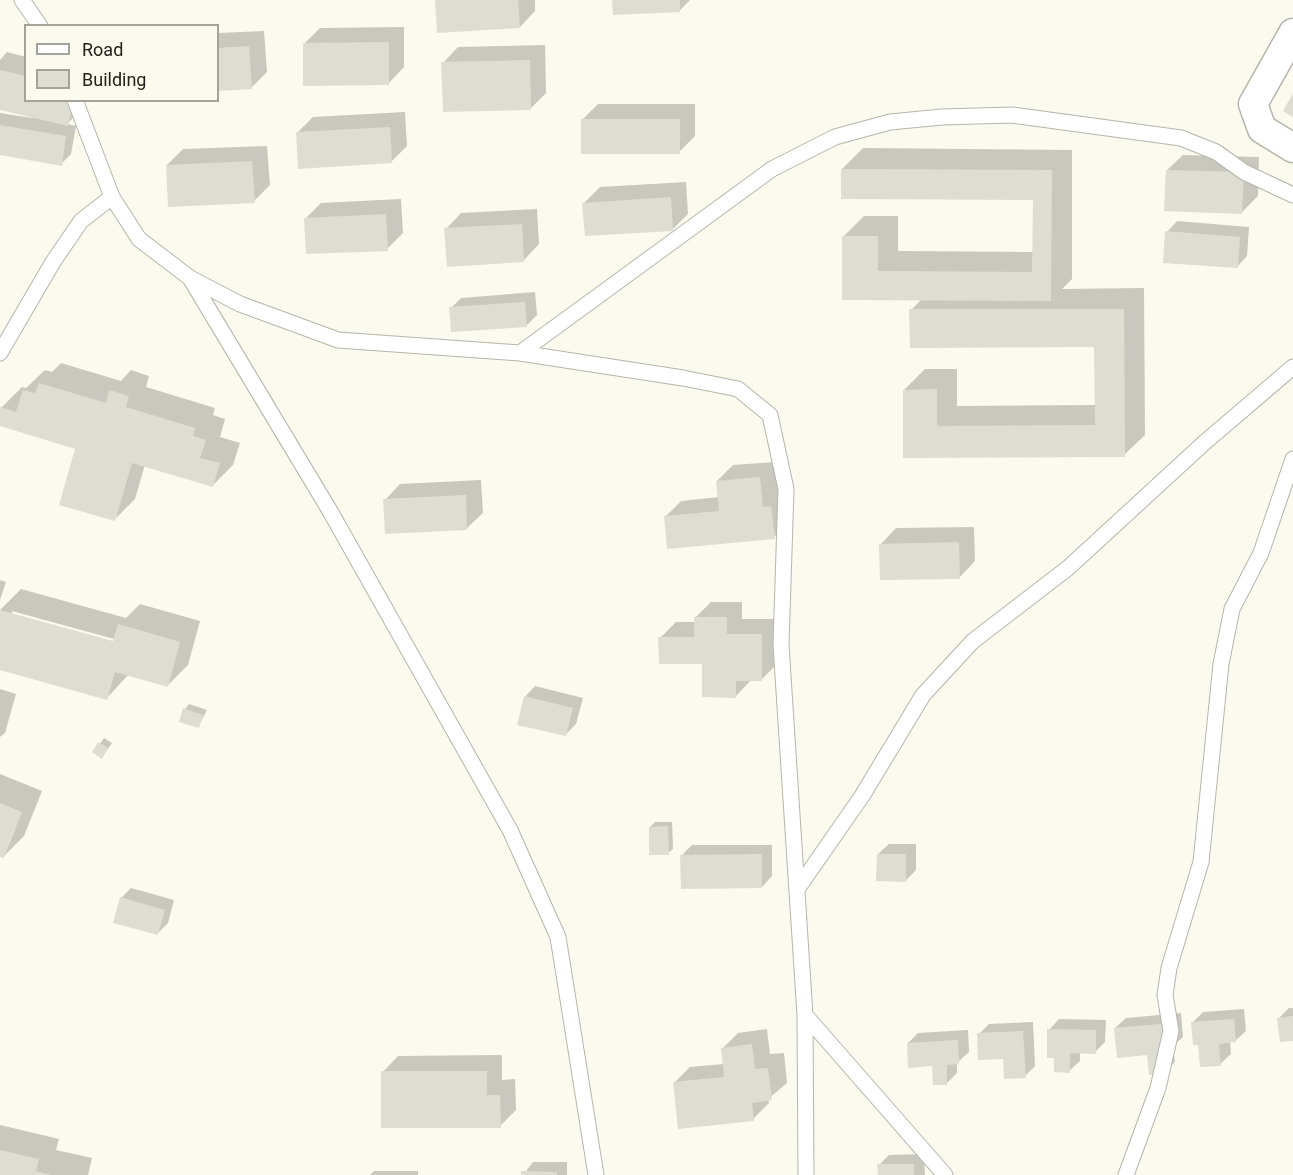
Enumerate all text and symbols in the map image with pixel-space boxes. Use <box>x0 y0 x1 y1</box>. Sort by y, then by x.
legend <box>24 24 219 102</box>
text: Road <box>82 39 123 60</box>
text: Building <box>82 69 146 90</box>

